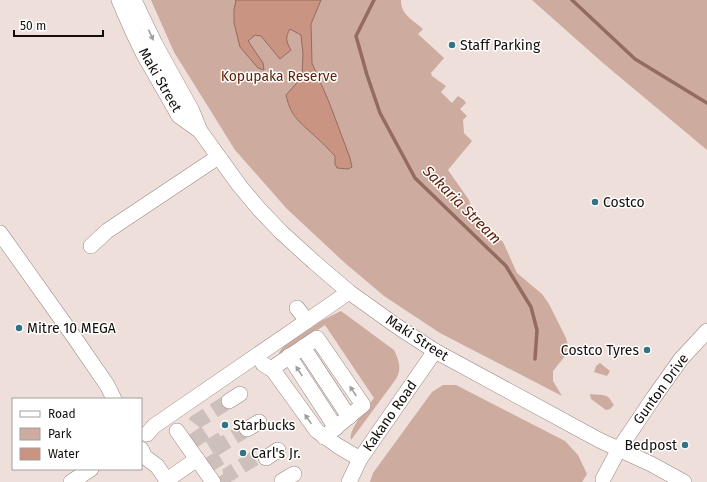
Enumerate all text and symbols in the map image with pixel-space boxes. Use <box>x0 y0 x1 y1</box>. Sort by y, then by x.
scale bar <box>14 12 103 38</box>
text: 50 m <box>20 19 46 33</box>
one-way arrow <box>148 30 154 41</box>
place label: Staff Parking <box>460 37 541 54</box>
marker: Staff Parking <box>447 40 457 50</box>
street label: Maki Street <box>135 45 186 116</box>
park label: Kopupaka Reserve <box>221 68 337 85</box>
water label: Sakaria Stream <box>418 161 505 248</box>
place label: Costco <box>603 194 645 211</box>
marker: Costco <box>590 197 600 207</box>
street label: Maki Street <box>382 311 452 365</box>
place label: Mitre 10 MEGA <box>27 320 116 337</box>
marker: Mitre 10 MEGA <box>14 323 24 333</box>
place label: Costco Tyres <box>561 342 639 359</box>
marker: Costco Tyres <box>642 345 652 355</box>
street label: Gunton Drive <box>630 350 692 428</box>
one-way arrow <box>295 366 303 376</box>
street label: Kakano Road <box>359 377 421 455</box>
one-way arrow <box>349 386 357 396</box>
legend <box>12 398 142 470</box>
text: Road <box>48 407 76 421</box>
one-way arrow <box>304 413 312 424</box>
place label: Starbucks <box>233 417 296 434</box>
marker: Starbucks <box>220 420 230 430</box>
text: Park <box>48 427 72 441</box>
place label: Bedpost <box>624 437 678 454</box>
marker: Bedpost <box>680 440 690 450</box>
place label: Carl's Jr. <box>251 445 301 462</box>
text: Water <box>48 447 80 461</box>
marker: Carl's Jr. <box>238 448 248 458</box>

